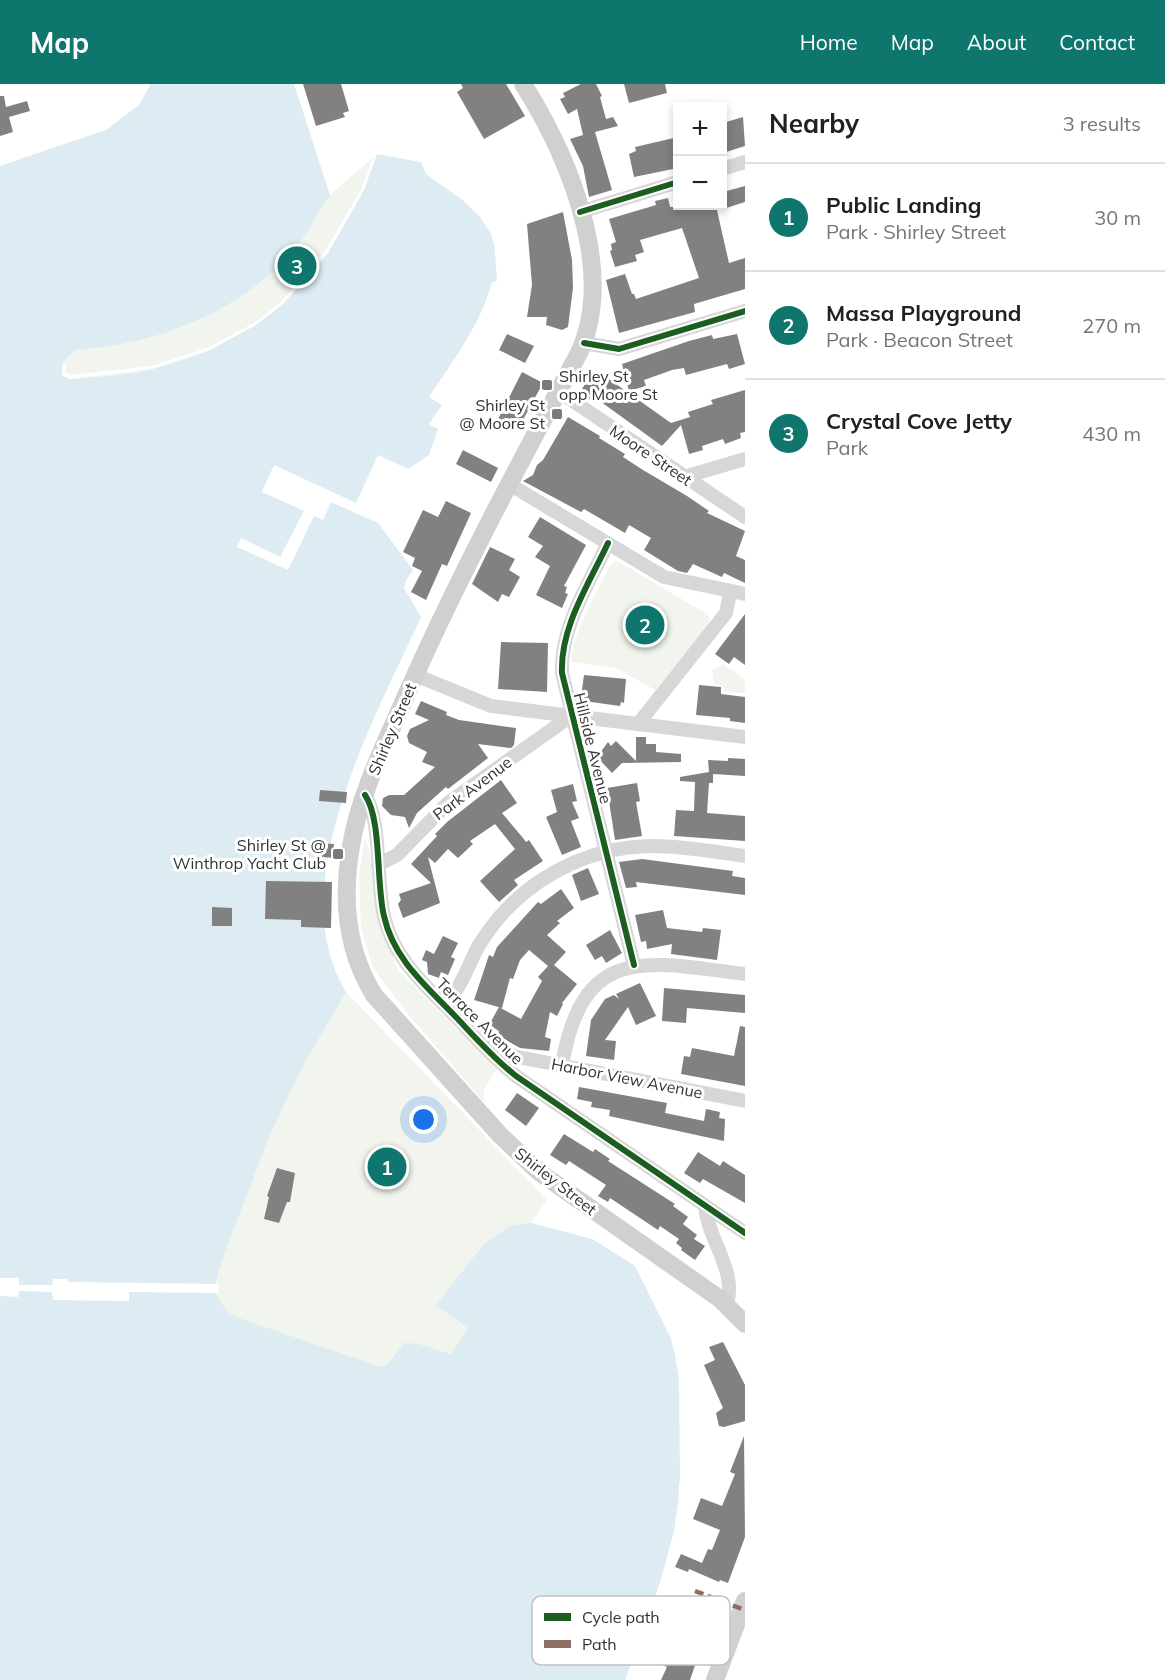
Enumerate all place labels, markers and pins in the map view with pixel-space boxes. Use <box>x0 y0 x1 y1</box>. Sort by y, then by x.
pin: 3 <box>278 244 316 288</box>
place label: Shirley St opp Moore St <box>559 366 658 404</box>
marker: Shirley St opp Moore St <box>540 378 554 392</box>
place label: Shirley St @ Moore St <box>459 395 545 433</box>
marker: Shirley St @ Moore St <box>550 407 564 421</box>
pin: 2 <box>626 602 664 648</box>
place label: Shirley St @ Winthrop Yacht Club <box>173 835 326 873</box>
marker: Shirley St @ Winthrop Yacht Club <box>331 847 345 861</box>
pin: 1 <box>368 1144 406 1190</box>

